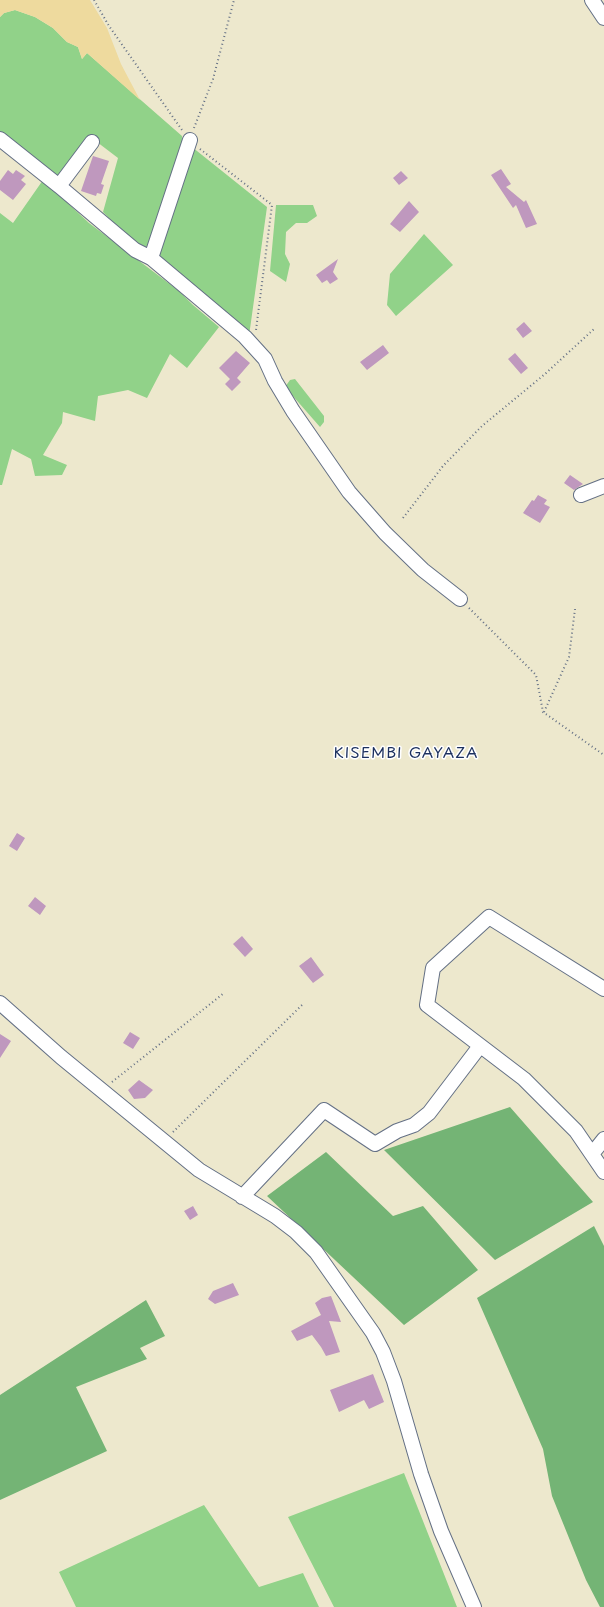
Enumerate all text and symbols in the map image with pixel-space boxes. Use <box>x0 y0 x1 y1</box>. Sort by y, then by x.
district label: KISEMBI GAYAZA <box>335 745 477 763</box>

